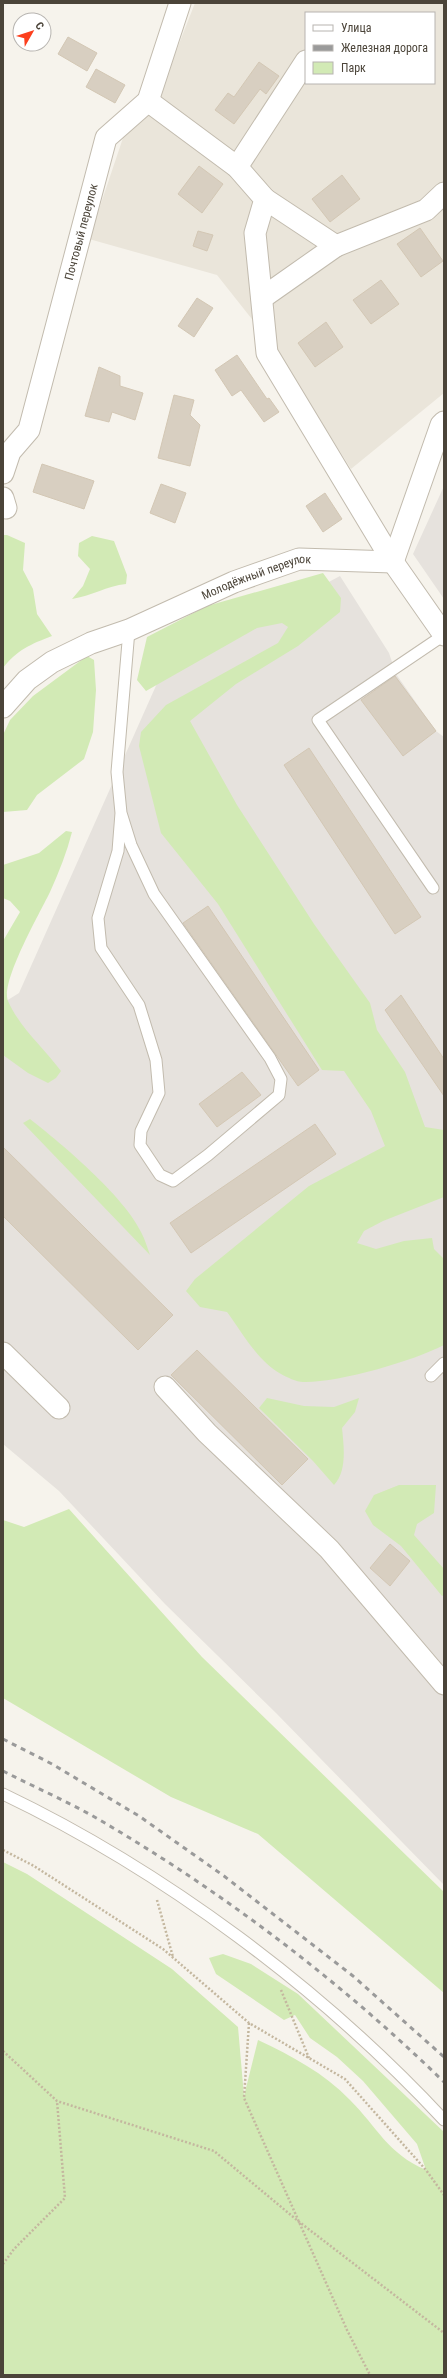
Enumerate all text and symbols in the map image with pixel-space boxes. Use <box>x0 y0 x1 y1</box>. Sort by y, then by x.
north arrow <box>12 12 52 52</box>
legend <box>305 12 435 84</box>
text: С <box>32 19 46 33</box>
text: Улица <box>341 21 372 35</box>
text: Железная дорога <box>341 41 428 55</box>
text: Парк <box>341 61 366 75</box>
street label: Почтовый переулок <box>62 182 101 282</box>
street label: Молодёжный переулок <box>199 552 312 603</box>

